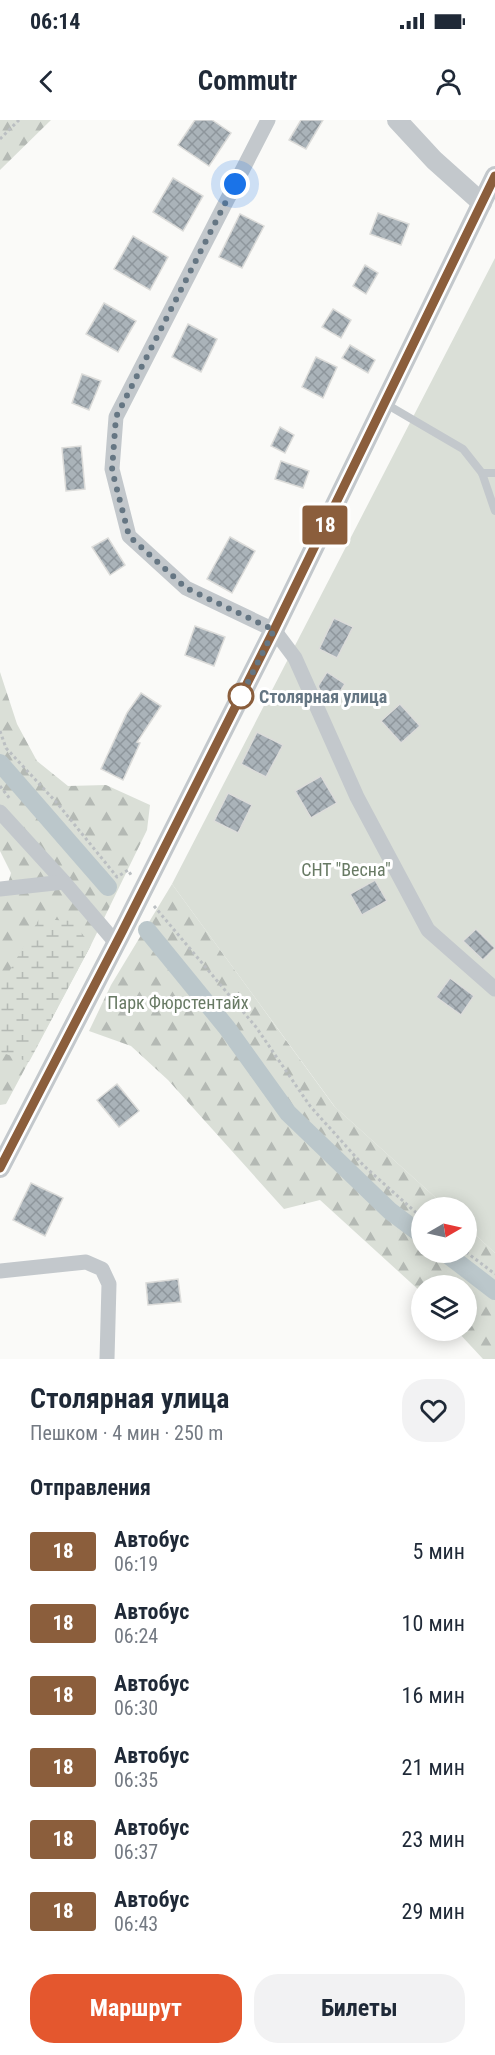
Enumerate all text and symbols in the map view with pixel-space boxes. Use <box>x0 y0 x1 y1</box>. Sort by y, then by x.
text: 06:14 <box>30 9 81 34</box>
icon: back <box>30 65 63 98</box>
text: Commutr <box>198 65 297 97</box>
icon: person <box>432 65 465 98</box>
your location <box>220 169 250 199</box>
line badge: 18 <box>298 506 352 544</box>
text: 18 <box>314 513 336 537</box>
marker: Столярная улица <box>228 683 254 709</box>
place label: Столярная улица <box>259 686 387 707</box>
park label: СНТ "Весна" <box>301 859 391 880</box>
park label: Парк Фюрстентайх <box>107 992 249 1013</box>
north arrow <box>411 1197 477 1263</box>
map controls <box>411 1197 477 1341</box>
button: layers <box>411 1275 477 1341</box>
button: heart <box>402 1379 465 1442</box>
text: Столярная улица <box>30 1382 229 1415</box>
text: Пешком · 4 мин · 250 m <box>30 1421 223 1445</box>
text: Отправления <box>30 1475 151 1500</box>
text: Автобус <box>114 1527 189 1552</box>
text: 18 <box>52 1539 74 1563</box>
text: 5 мин <box>412 1539 465 1564</box>
text: 06:19 <box>114 1552 158 1576</box>
text: Автобус <box>114 1599 189 1624</box>
text: 18 <box>52 1611 74 1635</box>
text: 10 мин <box>402 1611 465 1636</box>
text: 06:24 <box>114 1624 158 1648</box>
text: Автобус <box>114 1671 189 1696</box>
text: 18 <box>52 1683 74 1707</box>
text: 16 мин <box>402 1683 465 1708</box>
text: 06:30 <box>114 1696 158 1720</box>
text: Автобус <box>114 1743 189 1768</box>
text: 18 <box>52 1755 74 1779</box>
text: 21 мин <box>402 1755 465 1780</box>
text: 06:35 <box>114 1768 158 1792</box>
text: Автобус <box>114 1815 189 1840</box>
text: 18 <box>52 1827 74 1851</box>
text: 23 мин <box>402 1827 465 1852</box>
text: 06:37 <box>114 1840 158 1864</box>
text: Автобус <box>114 1887 189 1912</box>
text: 18 <box>52 1899 74 1923</box>
text: 29 мин <box>402 1899 465 1924</box>
text: 06:43 <box>114 1912 158 1936</box>
button: Маршрут <box>30 1974 242 2043</box>
button: Билеты <box>254 1974 465 2043</box>

